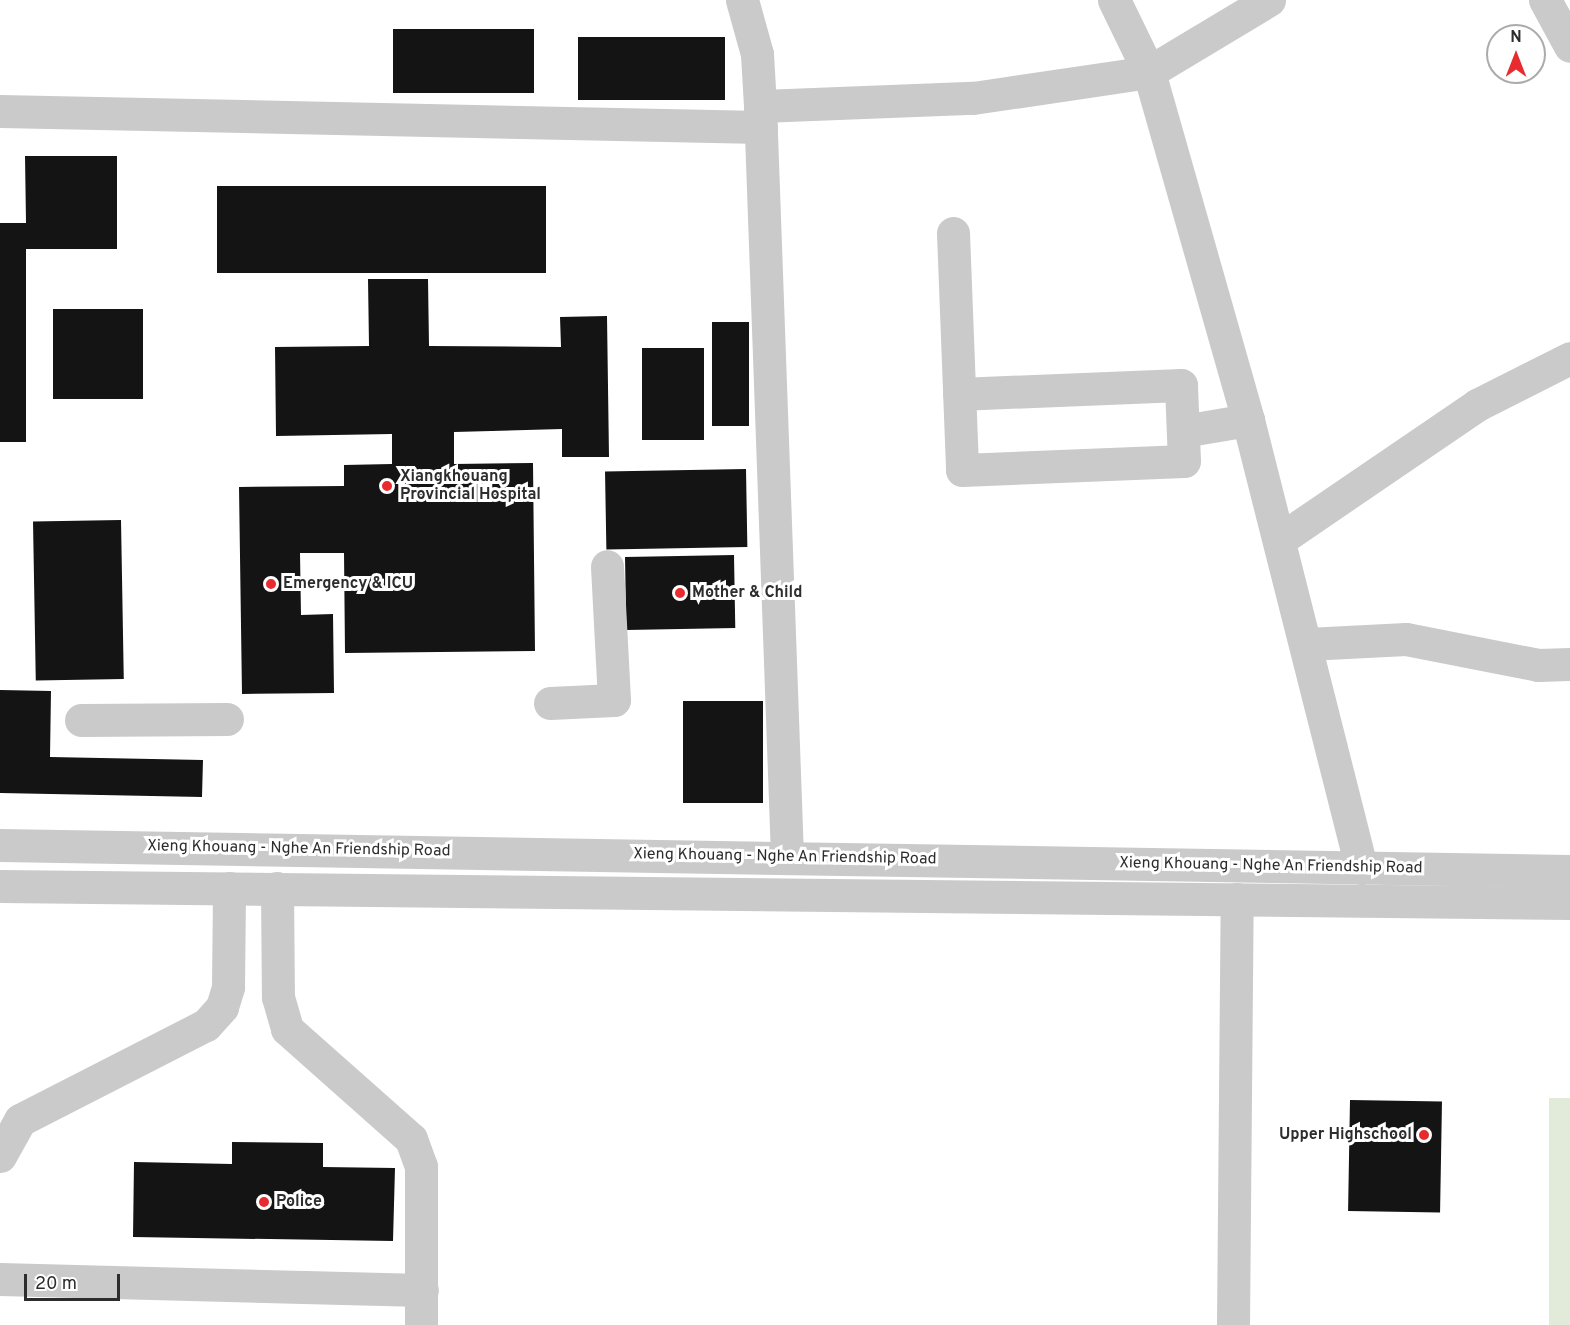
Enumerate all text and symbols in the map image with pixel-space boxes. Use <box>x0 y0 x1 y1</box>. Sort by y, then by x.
north arrow <box>1486 24 1546 84</box>
text: N <box>1510 28 1522 48</box>
place label: Xiangkhouang Provincial Hospital <box>400 467 541 505</box>
marker: Xiangkhouang Provincial Hospital <box>378 477 396 495</box>
place label: Emergency & ICU <box>283 574 413 594</box>
marker: Emergency & ICU <box>264 577 278 591</box>
place label: Mother & Child <box>692 583 802 603</box>
marker: Mother & Child <box>673 586 687 600</box>
street label: Xieng Khouang - Nghe An Friendship Road <box>147 837 451 861</box>
street label: Xieng Khouang - Nghe An Friendship Road <box>633 845 937 869</box>
street label: Xieng Khouang - Nghe An Friendship Road <box>1119 854 1423 878</box>
place label: Upper Highschool <box>1279 1125 1412 1145</box>
marker: Upper Highschool <box>1417 1128 1431 1142</box>
place label: Police <box>276 1192 322 1212</box>
marker: Police <box>257 1195 271 1209</box>
scale bar <box>27 1262 123 1300</box>
text: 20 m <box>35 1273 77 1296</box>

